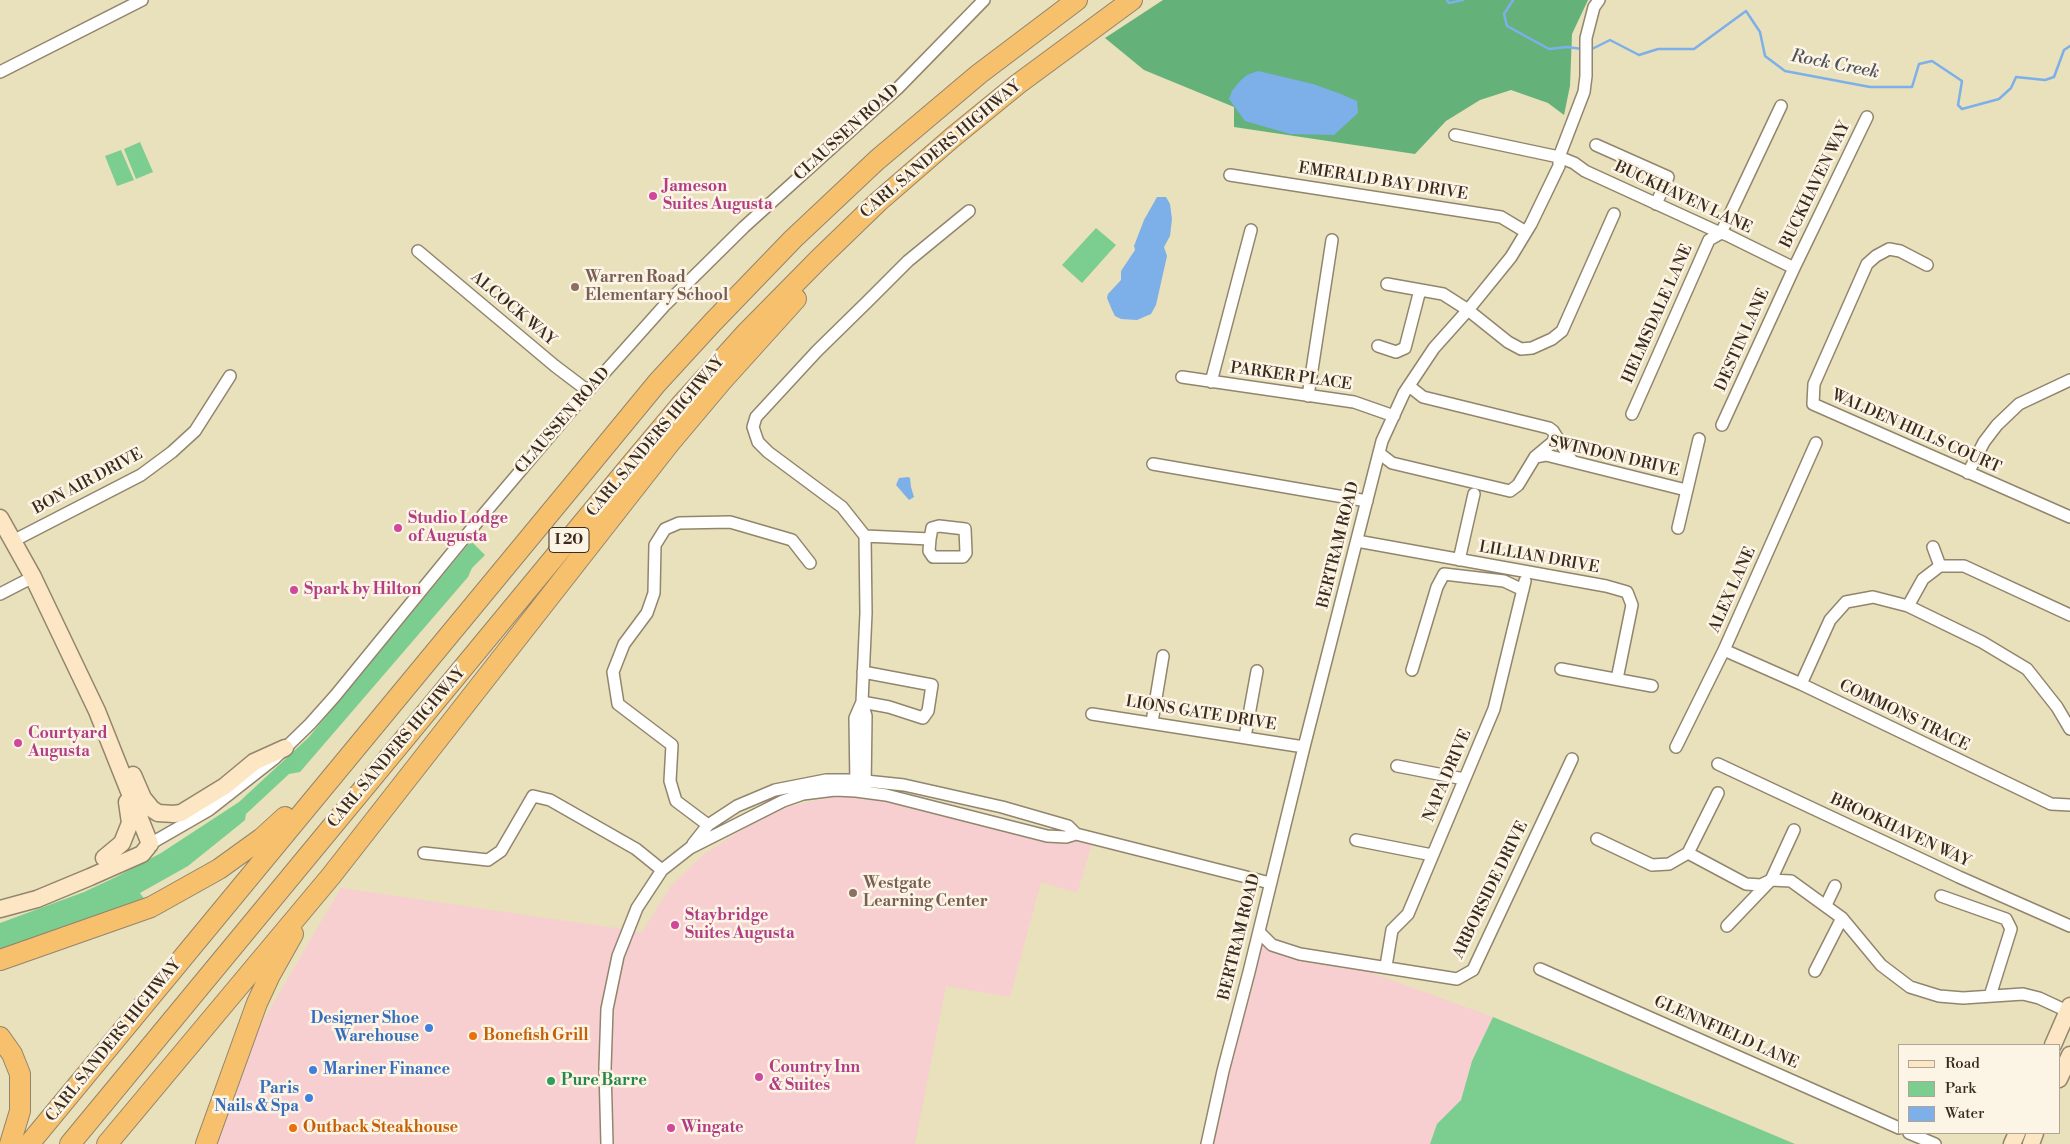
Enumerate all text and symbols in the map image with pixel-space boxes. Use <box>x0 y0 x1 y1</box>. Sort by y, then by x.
water label: Rock Creek <box>1789 46 1881 84</box>
street label: CARL SANDERS HIGHWAY <box>857 77 1025 223</box>
street label: CLAUSSEN ROAD <box>791 81 903 185</box>
street label: BUCKHAVEN WAY <box>1777 118 1855 252</box>
street label: BUCKHAVEN LANE <box>1611 158 1755 238</box>
street label: EMERALD BAY DRIVE <box>1297 159 1469 205</box>
place label: Jameson Suites Augusta <box>663 177 773 215</box>
marker: Jameson Suites Augusta <box>647 190 659 202</box>
street label: HELMSDALE LANE <box>1619 241 1697 387</box>
street label: ALCOCK WAY <box>467 268 559 350</box>
place label: Warren Road Elementary School <box>585 268 728 306</box>
marker: Warren Road Elementary School <box>569 281 581 293</box>
street label: DESTIN LANE <box>1712 286 1774 394</box>
street label: CARL SANDERS HIGHWAY <box>583 353 729 521</box>
street label: PARKER PLACE <box>1229 359 1353 395</box>
street label: CLAUSSEN ROAD <box>512 364 614 478</box>
street label: WALDEN HILLS COURT <box>1828 386 2004 478</box>
street label: SWINDON DRIVE <box>1547 433 1681 481</box>
street label: BON AIR DRIVE <box>30 445 146 519</box>
street label: BERTRAM ROAD <box>1314 480 1364 610</box>
place label: Studio Lodge of Augusta <box>408 509 508 547</box>
marker: Studio Lodge of Augusta <box>392 522 404 534</box>
road number: I 20 <box>549 528 589 552</box>
street label: LILLIAN DRIVE <box>1477 538 1601 578</box>
street label: ALEX LANE <box>1706 544 1760 636</box>
place label: Spark by Hilton <box>304 580 421 600</box>
marker: Spark by Hilton <box>288 584 300 596</box>
street label: CARL SANDERS HIGHWAY <box>324 664 470 832</box>
street label: COMMONS TRACE <box>1836 676 1972 756</box>
street label: LIONS GATE DRIVE <box>1124 693 1278 735</box>
place label: Courtyard Augusta <box>28 724 107 762</box>
street label: NAPA DRIVE <box>1420 727 1476 825</box>
marker: Courtyard Augusta <box>12 737 24 749</box>
street label: BROOKHAVEN WAY <box>1827 790 1973 872</box>
street label: ARBORSIDE DRIVE <box>1449 818 1533 962</box>
street label: BERTRAM ROAD <box>1215 872 1265 1002</box>
place label: Westgate Learning Center <box>863 874 988 912</box>
marker: Westgate Learning Center <box>847 887 859 899</box>
place label: Staybridge Suites Augusta <box>685 906 795 944</box>
marker: Staybridge Suites Augusta <box>669 919 681 931</box>
street label: CARL SANDERS HIGHWAY <box>42 956 186 1126</box>
street label: GLENNFIELD LANE <box>1651 992 1801 1074</box>
place label: Designer Shoe Warehouse <box>311 1009 419 1047</box>
marker: Designer Shoe Warehouse <box>423 1022 435 1034</box>
place label: Bonefish Grill <box>483 1026 589 1046</box>
marker: Bonefish Grill <box>467 1030 479 1042</box>
legend <box>1898 1044 2060 1134</box>
text: Road <box>1945 1054 1980 1073</box>
place label: Country Inn & Suites <box>769 1058 860 1096</box>
place label: Mariner Finance <box>323 1060 450 1080</box>
marker: Mariner Finance <box>307 1064 319 1076</box>
place label: Pure Barre <box>561 1071 647 1091</box>
marker: Country Inn & Suites <box>753 1071 765 1083</box>
marker: Pure Barre <box>545 1075 557 1087</box>
place label: Paris Nails & Spa <box>214 1079 299 1117</box>
text: Park <box>1945 1079 1976 1098</box>
marker: Paris Nails & Spa <box>303 1092 315 1104</box>
text: Water <box>1945 1104 1984 1123</box>
place label: Outback Steakhouse <box>303 1118 458 1138</box>
place label: Wingate <box>681 1118 744 1138</box>
marker: Outback Steakhouse <box>287 1122 299 1134</box>
marker: Wingate <box>665 1122 677 1134</box>

